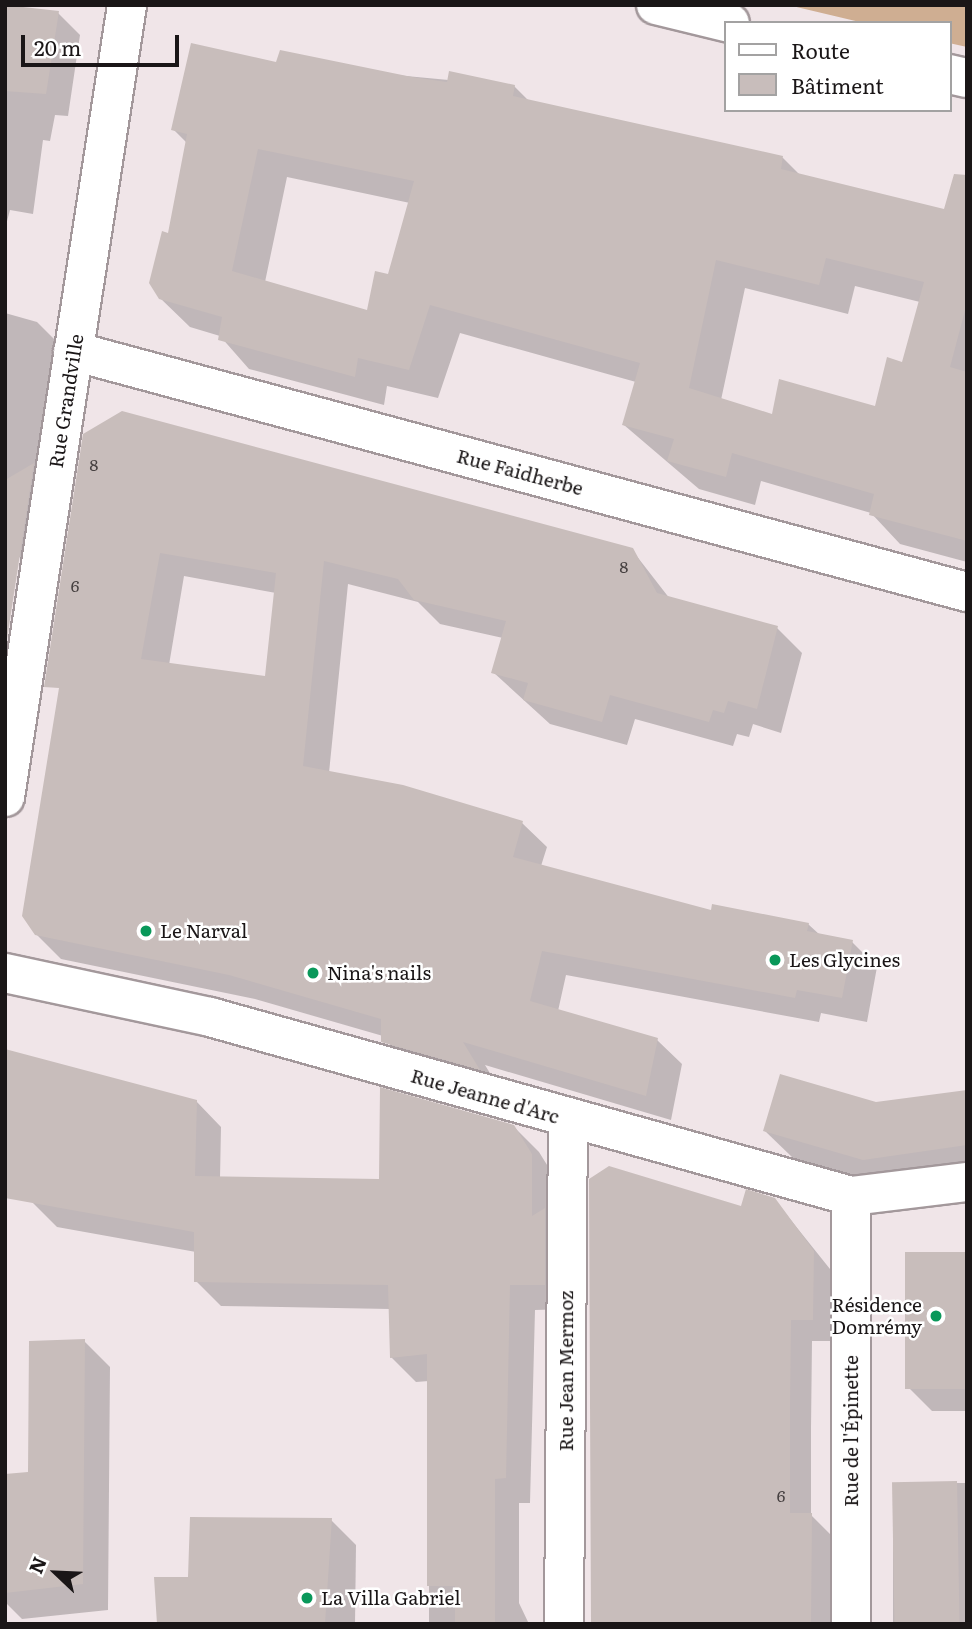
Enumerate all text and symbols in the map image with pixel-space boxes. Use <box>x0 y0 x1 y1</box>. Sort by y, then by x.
scale bar <box>24 21 182 65</box>
legend <box>724 21 951 112</box>
text: 20 m <box>34 31 81 62</box>
text: Route <box>791 34 850 65</box>
text: Bâtiment <box>791 69 884 100</box>
street label: Rue Grandville <box>44 332 88 470</box>
street label: Rue Faidherbe <box>454 444 586 500</box>
house number: 8 <box>90 454 98 474</box>
house number: 8 <box>620 556 628 576</box>
house number: 6 <box>71 575 79 595</box>
place label: Le Narval <box>160 920 247 942</box>
marker: Le Narval <box>138 923 154 939</box>
place label: Les Glycines <box>789 949 900 971</box>
marker: Les Glycines <box>767 952 783 968</box>
place label: Nina's nails <box>327 962 431 984</box>
marker: Nina's nails <box>305 965 321 981</box>
street label: Rue Jeanne d'Arc <box>408 1064 562 1128</box>
street label: Rue Jean Mermoz <box>555 1291 577 1451</box>
place label: Résidence Domrémy <box>831 1294 922 1338</box>
marker: Résidence Domrémy <box>928 1308 944 1324</box>
street label: Rue de l'Épinette <box>840 1355 862 1507</box>
house number: 6 <box>777 1485 785 1505</box>
north arrow <box>21 1538 91 1608</box>
text: N <box>21 1552 53 1578</box>
place label: La Villa Gabriel <box>321 1587 461 1609</box>
marker: La Villa Gabriel <box>299 1590 315 1606</box>

